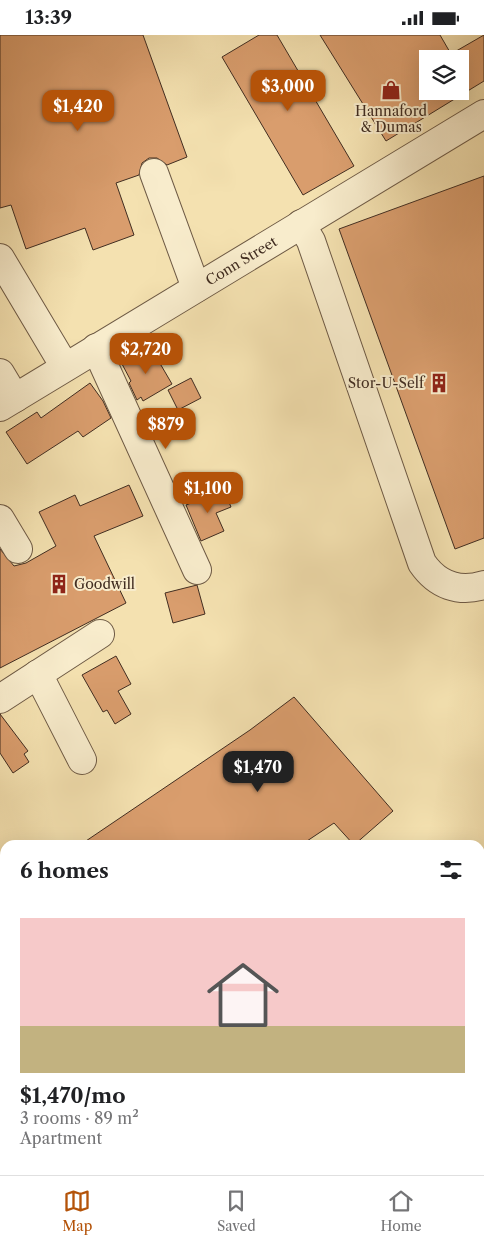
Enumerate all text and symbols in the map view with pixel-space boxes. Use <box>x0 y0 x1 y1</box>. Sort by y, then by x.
text: 13:39 <box>25 6 72 29</box>
map controls <box>419 50 469 100</box>
button: layers <box>419 50 469 100</box>
pin: $3,000 <box>247 69 329 112</box>
text: $3,000 <box>262 76 314 96</box>
shop icon: Hannaford & Dumas <box>380 79 402 101</box>
pin: $1,420 <box>37 89 119 132</box>
text: $1,420 <box>53 96 103 116</box>
place label: Hannaford & Dumas <box>355 102 427 136</box>
street label: Conn Street <box>202 232 280 289</box>
pin: $2,720 <box>105 333 187 375</box>
text: $2,720 <box>121 339 171 359</box>
building icon: Stor-U-Self <box>428 372 450 394</box>
place label: Stor-U-Self <box>348 374 426 392</box>
pin: $879 <box>136 407 196 450</box>
text: $879 <box>148 414 184 434</box>
pin: $1,100 <box>167 471 249 514</box>
text: $1,100 <box>184 478 232 498</box>
building icon: Goodwill <box>48 573 70 595</box>
place label: Goodwill <box>74 575 135 593</box>
pin: $1,470 <box>217 751 299 793</box>
text: $1,470 <box>234 757 282 777</box>
icon: filters <box>437 856 465 884</box>
text: 6 homes <box>20 858 109 883</box>
icon: home <box>198 950 288 1040</box>
text: $1,470/mo <box>20 1083 126 1108</box>
text: 3 rooms · 89 m² <box>20 1108 139 1128</box>
text: Apartment <box>20 1128 102 1148</box>
tab: Map <box>62 1187 92 1235</box>
tab: Saved <box>217 1187 256 1235</box>
tab: Home <box>381 1187 422 1235</box>

